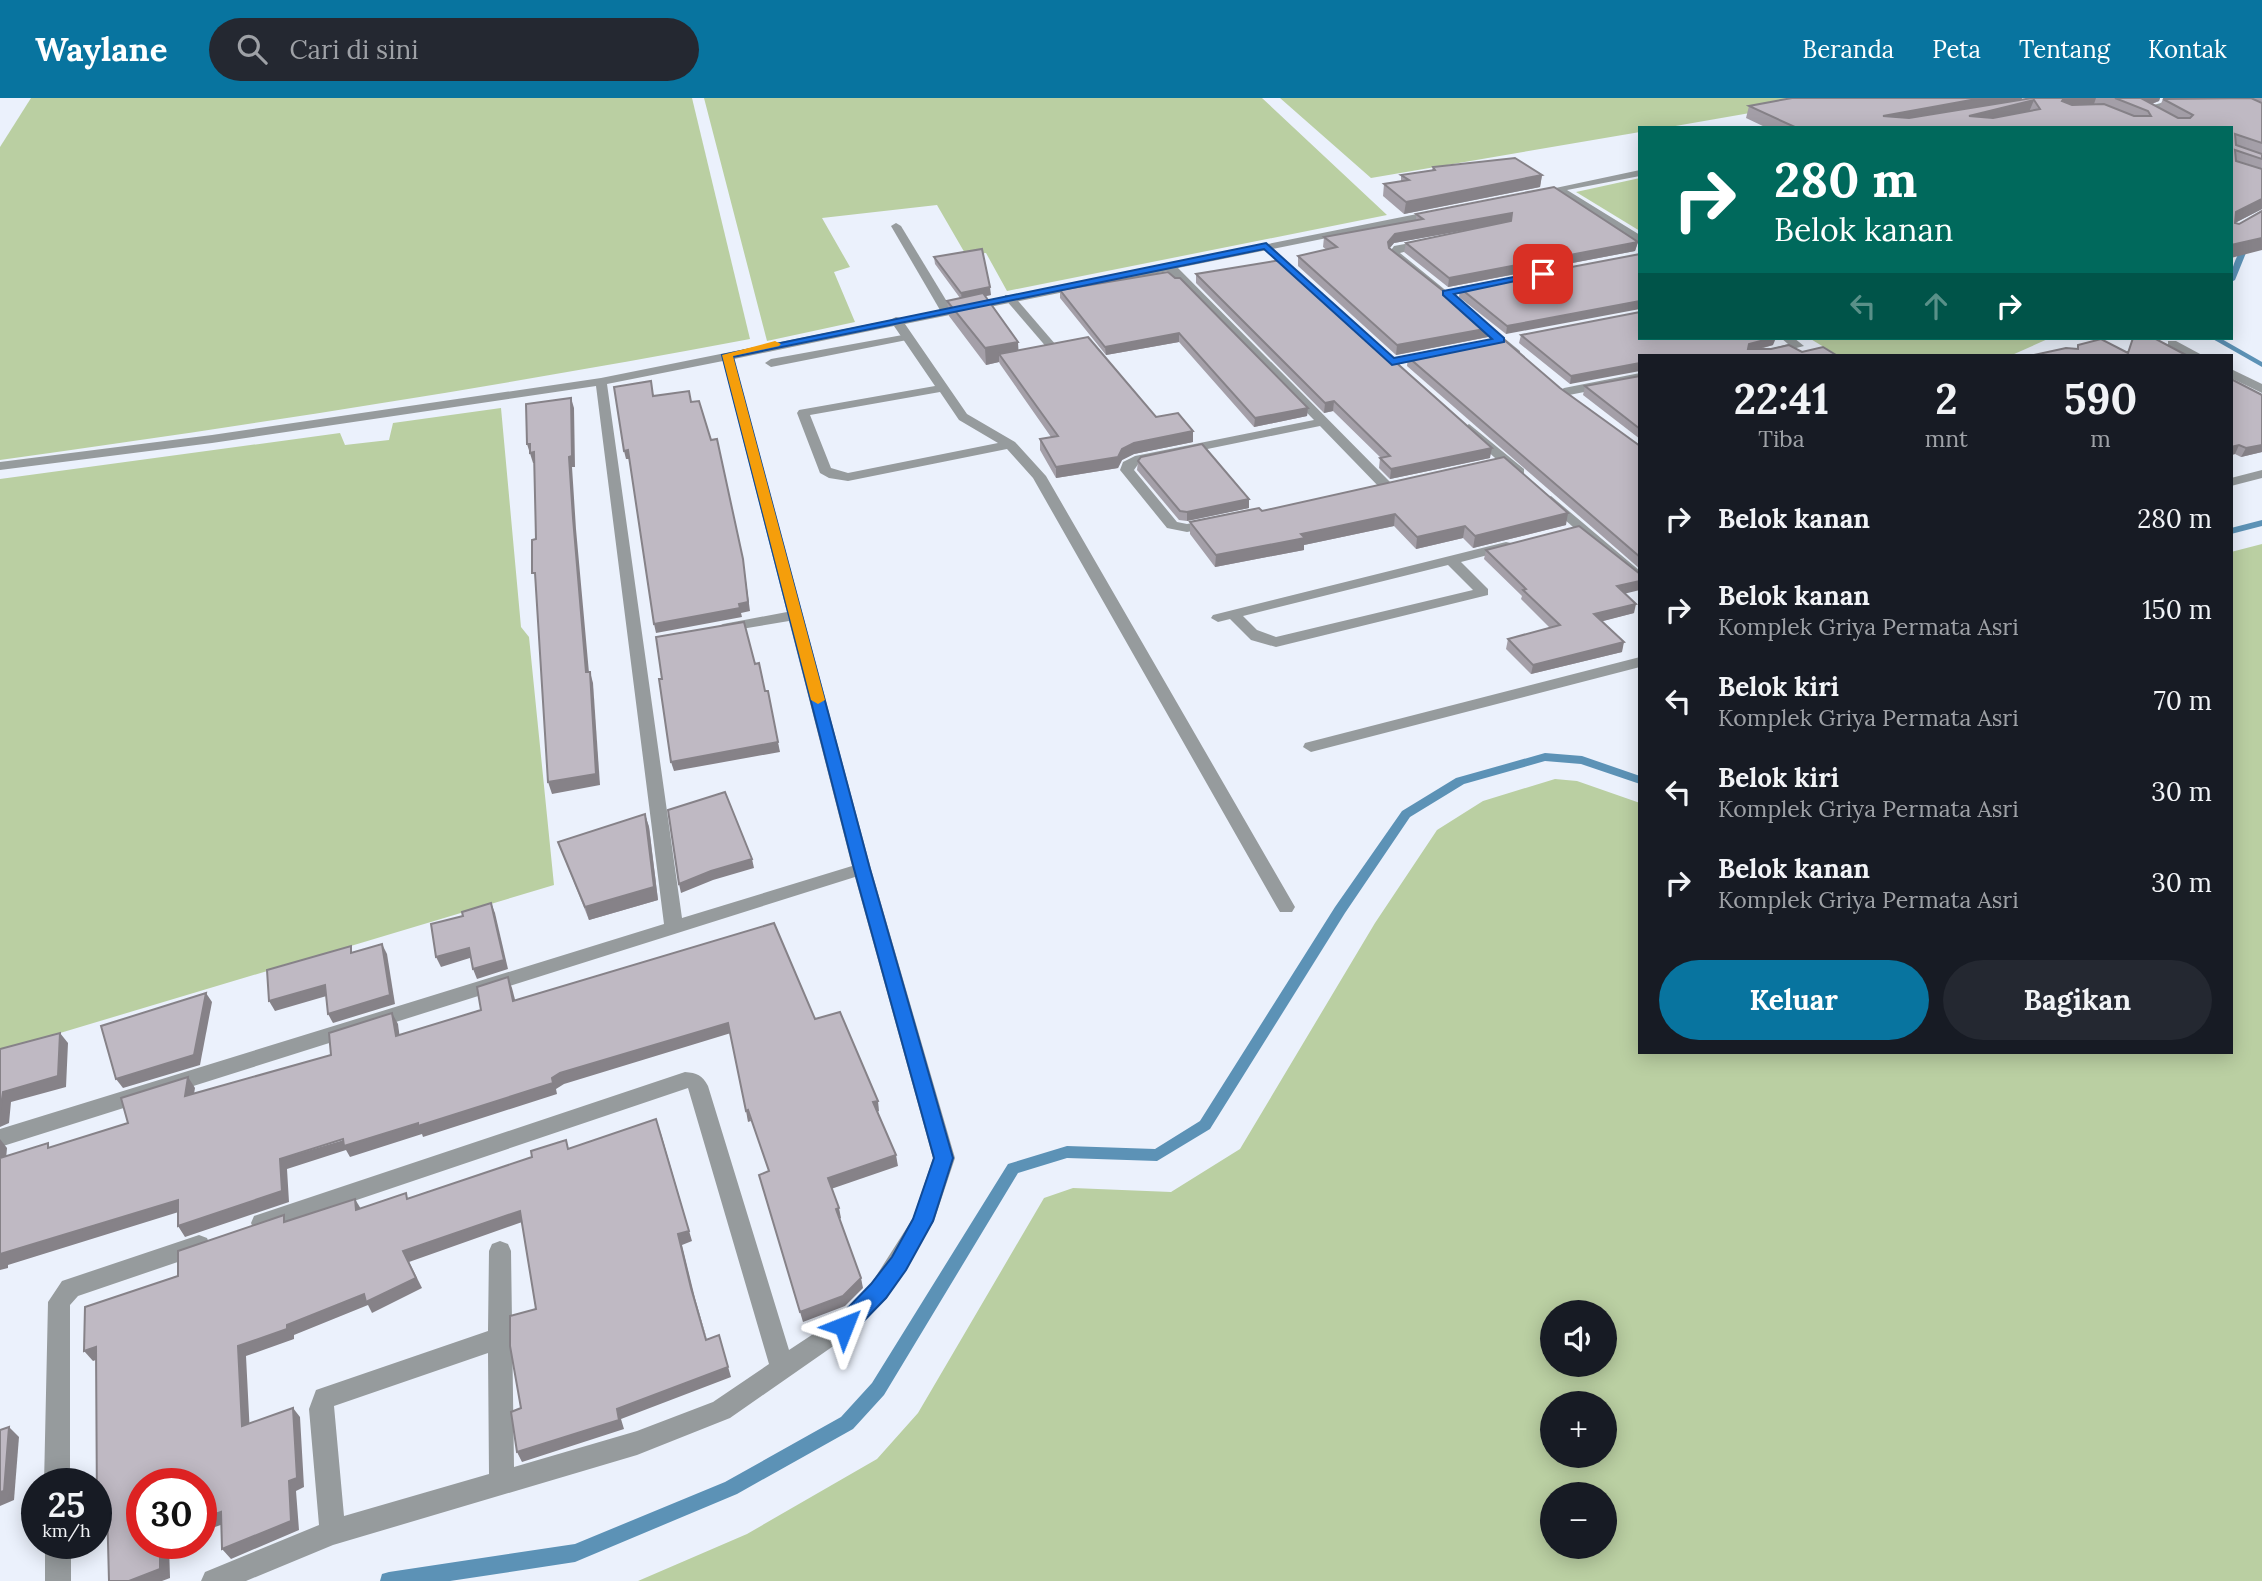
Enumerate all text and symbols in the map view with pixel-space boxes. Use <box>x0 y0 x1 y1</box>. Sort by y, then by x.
search box <box>209 18 699 81</box>
text: Waylane <box>35 28 167 70</box>
icon: search <box>233 30 271 68</box>
text: Cari di sini <box>289 33 419 66</box>
text: Beranda <box>1802 34 1894 65</box>
text: Peta <box>1932 34 1981 65</box>
text: Tentang <box>2019 34 2110 65</box>
text: Kontak <box>2148 34 2227 65</box>
text: 280 m <box>1774 148 1917 210</box>
icon: right <box>1659 154 1750 245</box>
text: Belok kanan <box>1774 209 1953 250</box>
pin <box>1513 244 1573 304</box>
icon: arrive <box>1524 255 1562 293</box>
icon: left <box>1844 287 1882 325</box>
icon: ahead <box>1917 287 1955 325</box>
icon: right <box>1990 287 2028 325</box>
text: 22:41 <box>1734 372 1829 426</box>
text: 2 <box>1935 372 1958 426</box>
text: 590 <box>2064 372 2137 426</box>
text: Tiba <box>1758 424 1805 453</box>
text: mnt <box>1925 424 1968 453</box>
text: m <box>2090 424 2111 453</box>
icon: right <box>1659 500 1697 538</box>
text: Belok kanan <box>1718 502 1870 535</box>
text: 280 m <box>2137 502 2212 535</box>
text: Belok kanan <box>1718 579 1870 612</box>
icon: right <box>1659 591 1697 629</box>
text: 150 m <box>2142 593 2212 626</box>
text: Komplek Griya Permata Asri <box>1718 612 2019 641</box>
text: Belok kiri <box>1718 670 1839 703</box>
icon: left <box>1659 682 1697 720</box>
text: 70 m <box>2154 684 2212 717</box>
text: Komplek Griya Permata Asri <box>1718 703 2019 732</box>
text: Belok kiri <box>1718 761 1839 794</box>
icon: left <box>1659 773 1697 811</box>
text: 30 m <box>2151 775 2212 808</box>
text: Komplek Griya Permata Asri <box>1718 794 2019 823</box>
text: Belok kanan <box>1718 852 1870 885</box>
icon: right <box>1659 864 1697 902</box>
text: 30 m <box>2151 866 2212 899</box>
text: Komplek Griya Permata Asri <box>1718 885 2019 914</box>
button: Keluar <box>1659 960 1929 1040</box>
button: Bagikan <box>1943 960 2212 1040</box>
position arrow <box>807 1289 881 1363</box>
map controls <box>1540 1300 1617 1559</box>
button: sound <box>1540 1300 1617 1377</box>
button: + <box>1540 1391 1617 1468</box>
speed limit sign: 30 <box>126 1468 217 1559</box>
text: 25 <box>48 1482 85 1527</box>
button: − <box>1540 1482 1617 1559</box>
text: km/h <box>42 1519 91 1542</box>

